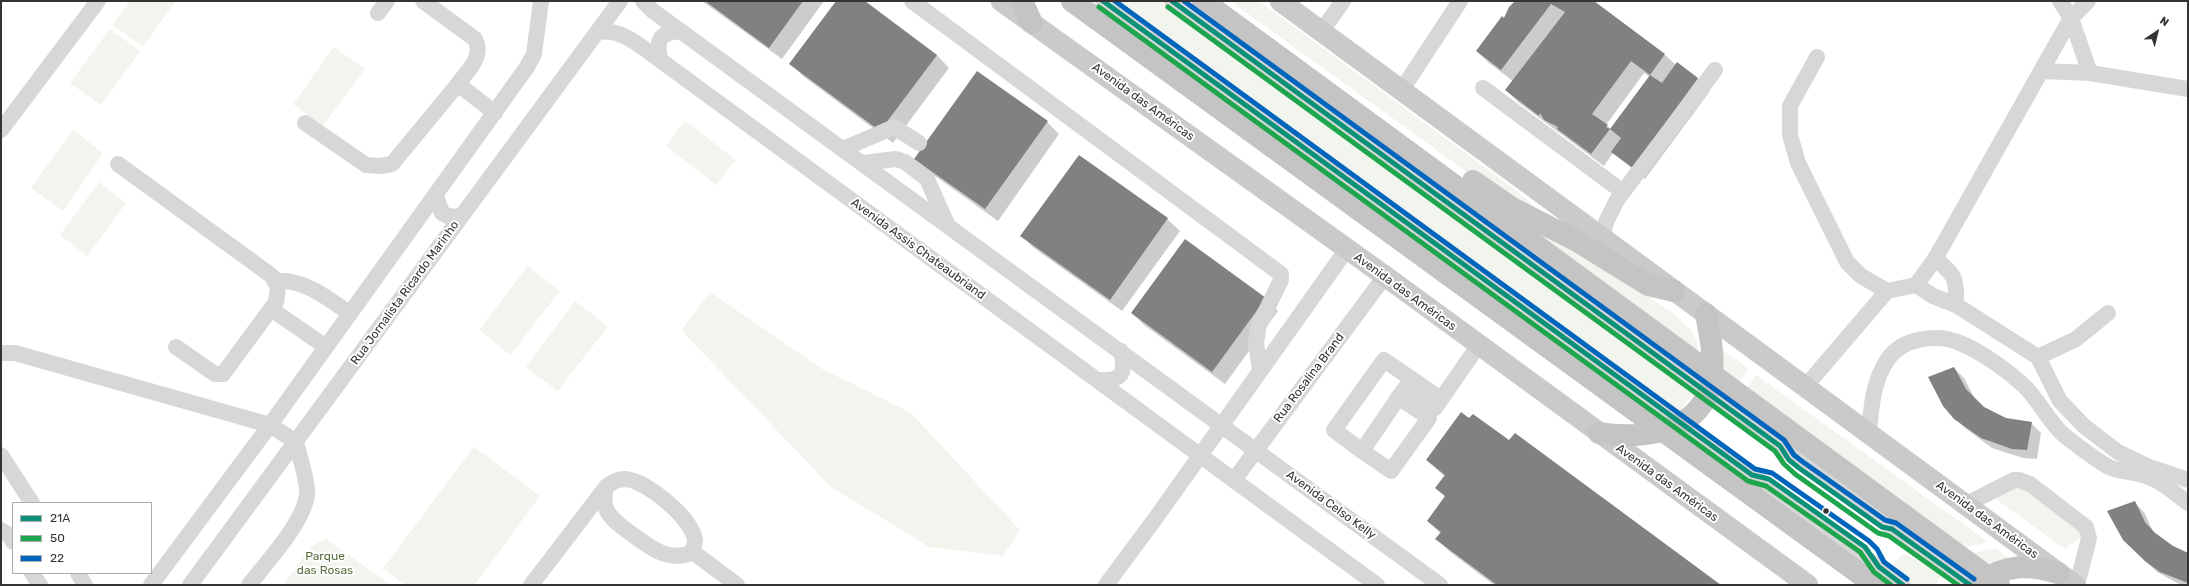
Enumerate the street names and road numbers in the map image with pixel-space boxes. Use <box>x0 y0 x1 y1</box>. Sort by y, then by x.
street label: Avenida das Américas <box>1089 60 1197 144</box>
street label: Avenida Assis Chateaubriand <box>848 195 988 303</box>
street label: Rua Jornalista Ricardo Marinho <box>348 218 462 368</box>
street label: Avenida das Américas <box>1351 250 1459 334</box>
street label: Rua Rosalina Brand <box>1271 330 1347 426</box>
street label: Avenida das Américas <box>1613 441 1721 525</box>
street label: Avenida Celso Kelly <box>1283 468 1379 542</box>
street label: Avenida das Américas <box>1933 478 2041 562</box>

